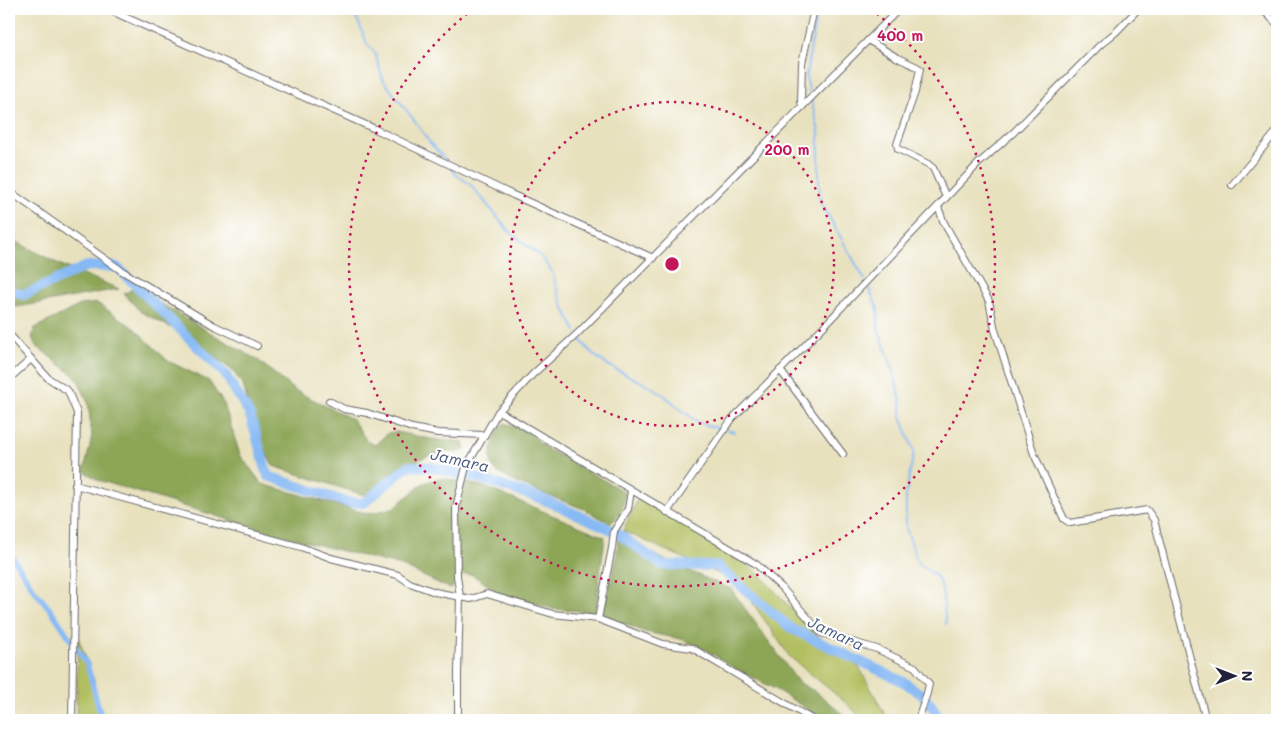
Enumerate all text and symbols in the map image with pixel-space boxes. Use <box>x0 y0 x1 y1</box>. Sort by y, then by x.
text: 400 m <box>877 25 923 45</box>
text: 200 m <box>765 139 810 159</box>
centre of rings <box>663 255 681 273</box>
water label: Jamara <box>429 443 491 476</box>
water label: Jamara <box>805 610 868 655</box>
north arrow <box>1208 652 1258 702</box>
text: N <box>1238 671 1257 681</box>

